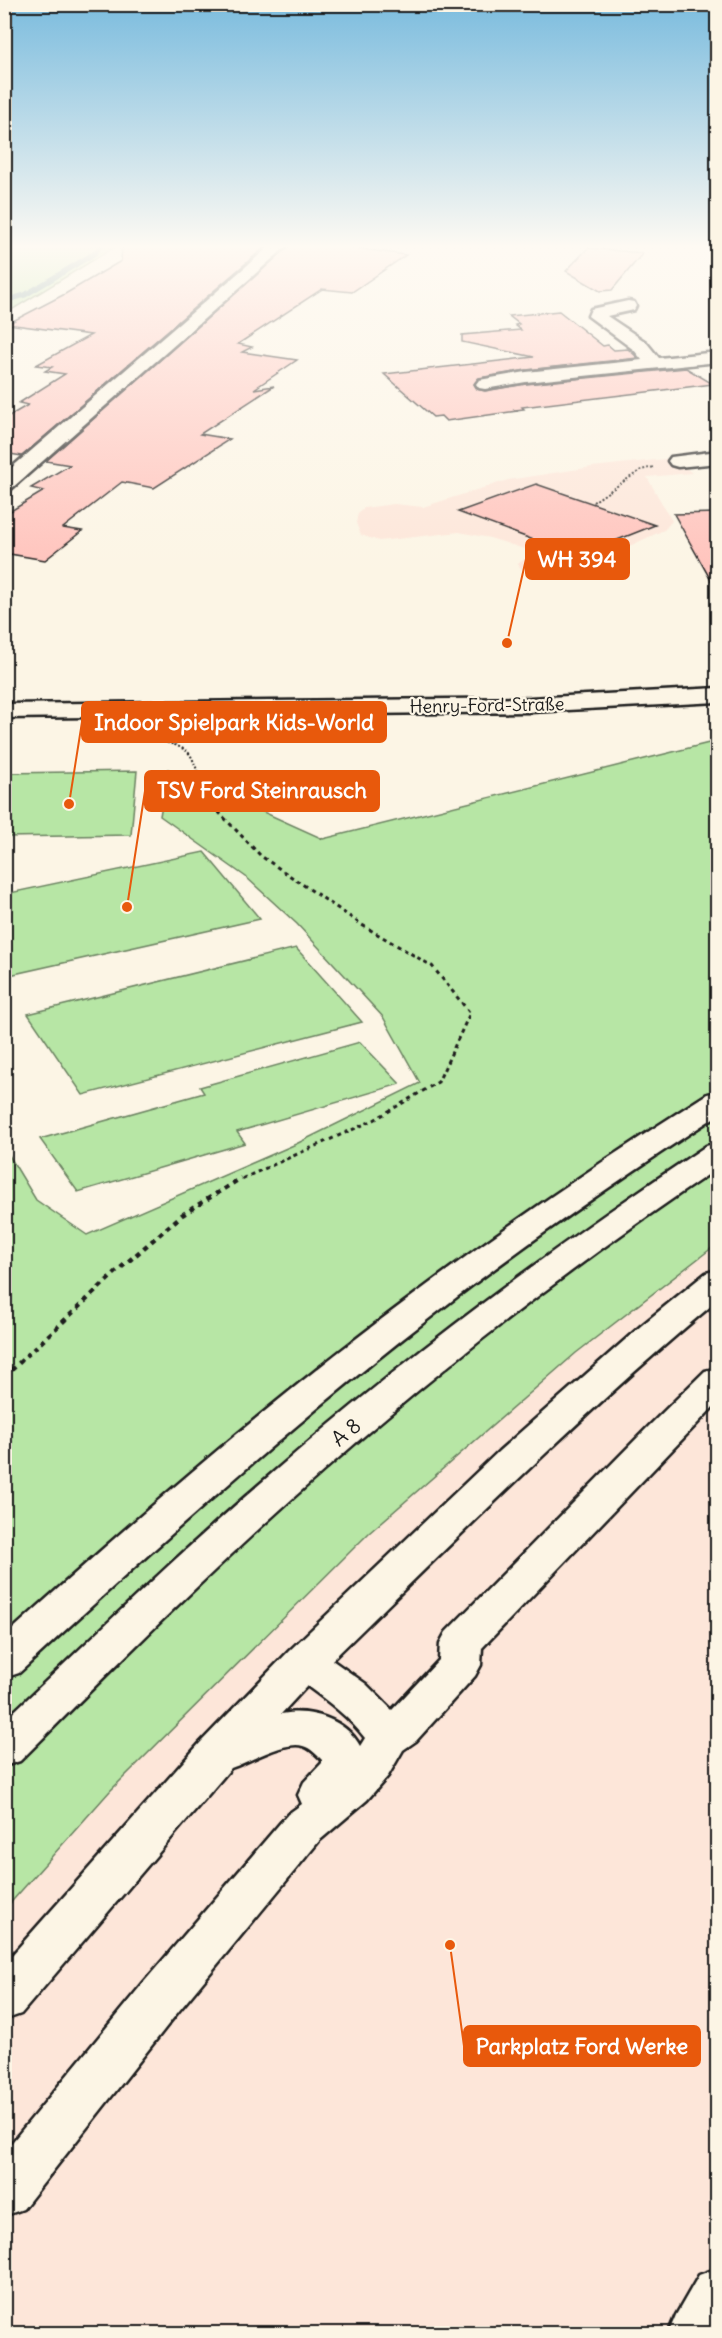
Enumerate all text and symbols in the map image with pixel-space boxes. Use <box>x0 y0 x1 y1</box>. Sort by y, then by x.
callout: WH 394 <box>526 539 629 579</box>
text: WH 394 <box>538 545 617 573</box>
street label: Henry-Ford-Straße <box>409 692 565 718</box>
callout: Indoor Spielpark Kids-World <box>82 702 386 742</box>
text: Indoor Spielpark Kids-World <box>94 708 374 736</box>
callout: TSV Ford Steinrausch <box>145 771 379 811</box>
text: TSV Ford Steinrausch <box>157 776 367 804</box>
street label: A 8 <box>326 1412 366 1452</box>
callout: Parkplatz Ford Werke <box>464 2026 700 2066</box>
text: Parkplatz Ford Werke <box>476 2032 688 2060</box>

